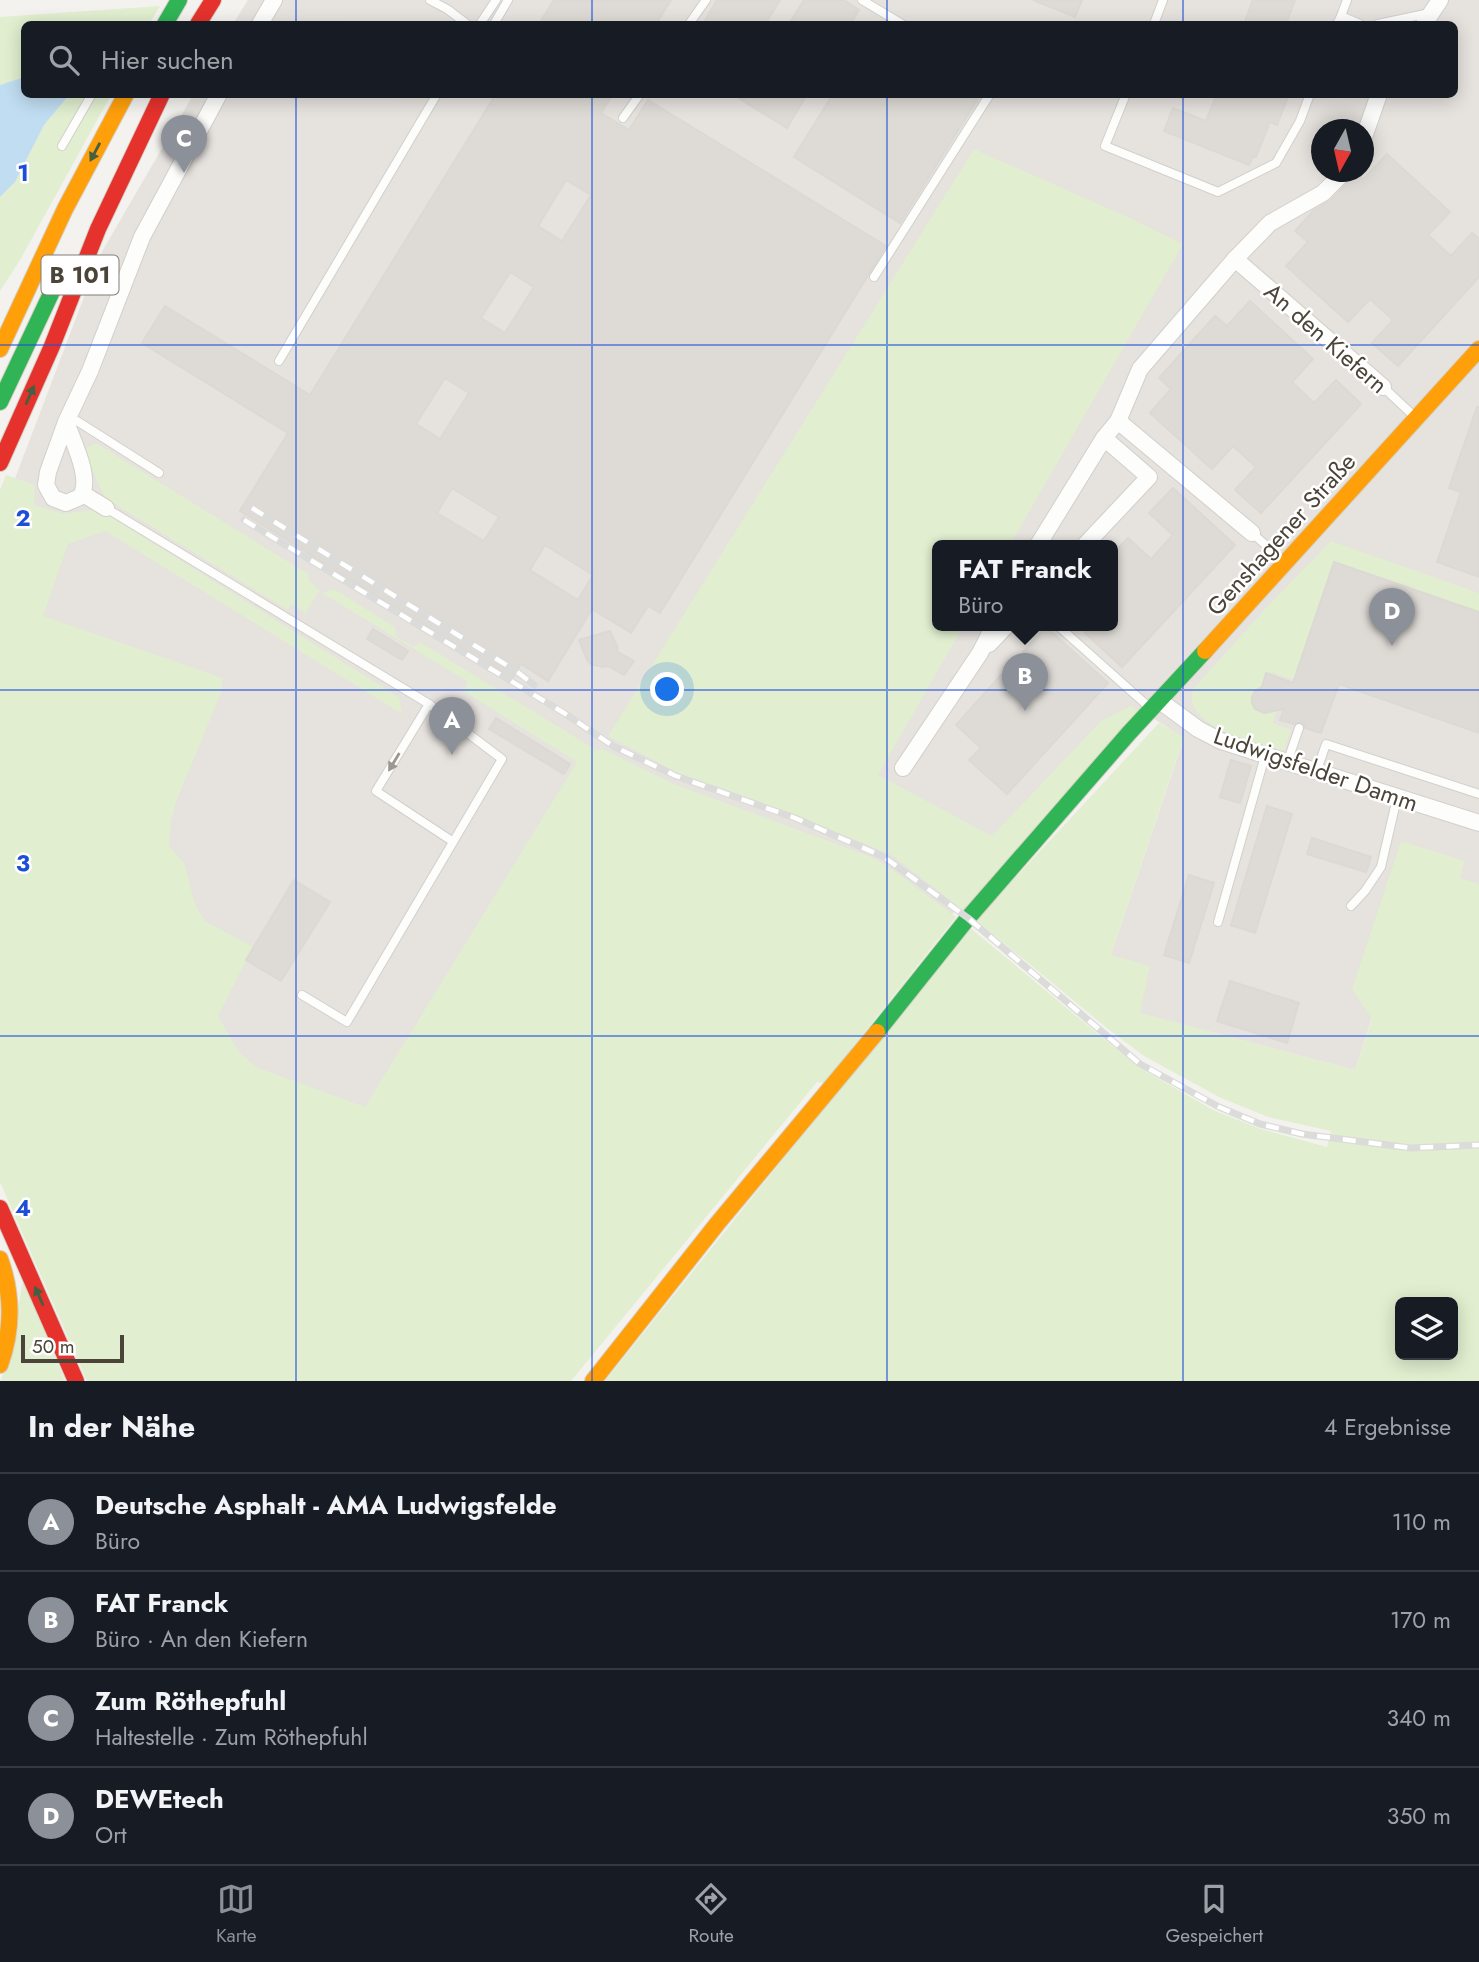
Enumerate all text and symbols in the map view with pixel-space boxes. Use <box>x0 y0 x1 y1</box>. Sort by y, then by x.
search box <box>21 21 1458 98</box>
icon: search <box>45 41 83 79</box>
text: Hier suchen <box>101 41 234 79</box>
pin: C <box>161 115 207 173</box>
north arrow <box>1311 119 1374 182</box>
one-way arrow <box>90 142 102 162</box>
text: 1 <box>17 156 29 190</box>
road number: B 101 <box>42 256 119 294</box>
street label: An den Kiefern <box>1257 274 1395 402</box>
one-way arrow <box>24 385 36 405</box>
street label: Genshagener Straße <box>1198 445 1364 623</box>
text: 2 <box>15 501 31 535</box>
popup <box>932 540 1118 631</box>
text: FAT Franck <box>958 550 1092 588</box>
text: Büro <box>958 588 1003 622</box>
pin: D <box>1369 588 1415 646</box>
pin: B <box>1002 653 1048 711</box>
your location <box>650 672 684 706</box>
pin: A <box>429 697 475 755</box>
street label: Ludwigsfelder Damm <box>1209 718 1423 820</box>
one-way arrow <box>387 753 400 772</box>
text: 3 <box>16 846 30 880</box>
text: 4 <box>15 1191 31 1225</box>
one-way arrow <box>33 1286 45 1306</box>
map controls <box>1395 1297 1458 1360</box>
button: layers <box>1395 1297 1458 1360</box>
scale bar <box>21 1332 124 1364</box>
text: 50 m <box>32 1333 75 1360</box>
text: In der Nähe <box>28 1405 195 1448</box>
text: 4 Ergebnisse <box>1324 1410 1451 1444</box>
text: Deutsche Asphalt - AMA Ludwigsfelde <box>95 1486 557 1524</box>
text: A <box>43 1505 59 1539</box>
text: 110 m <box>1392 1505 1451 1539</box>
text: Büro <box>95 1524 140 1558</box>
text: FAT Franck <box>95 1584 229 1622</box>
text: B <box>43 1603 59 1637</box>
text: 170 m <box>1390 1603 1451 1637</box>
text: Büro · An den Kiefern <box>95 1622 308 1656</box>
text: Zum Röthepfuhl <box>95 1682 286 1720</box>
text: C <box>43 1701 59 1735</box>
text: 340 m <box>1386 1701 1451 1735</box>
text: Haltestelle · Zum Röthepfuhl <box>95 1720 368 1754</box>
text: DEWEtech <box>95 1780 224 1818</box>
text: D <box>43 1799 59 1833</box>
text: 350 m <box>1387 1799 1451 1833</box>
text: Ort <box>95 1818 127 1852</box>
tab: Karte <box>216 1880 257 1949</box>
tab: Route <box>688 1880 734 1949</box>
tab: Gespeichert <box>1165 1880 1263 1949</box>

